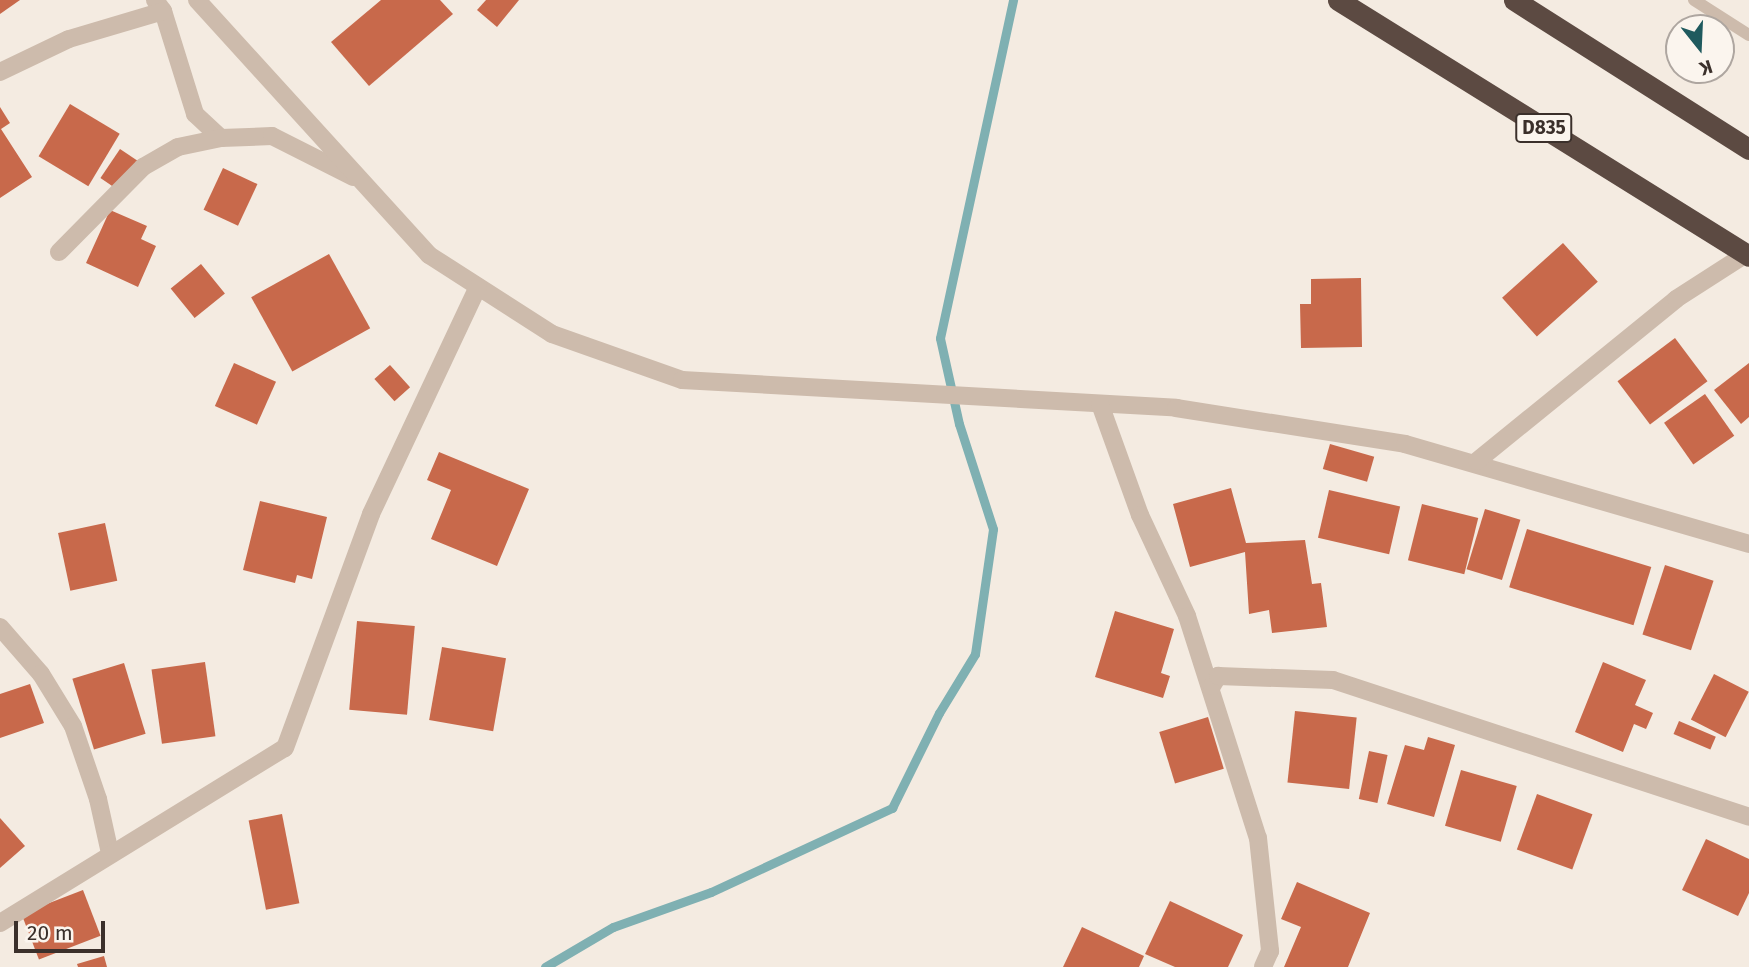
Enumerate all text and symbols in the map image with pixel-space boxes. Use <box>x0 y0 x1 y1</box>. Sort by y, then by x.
north arrow <box>1665 14 1735 84</box>
text: K <box>1697 55 1715 80</box>
road number: D835 <box>1514 112 1574 144</box>
scale bar <box>18 908 108 952</box>
text: 20 m <box>27 920 73 946</box>

